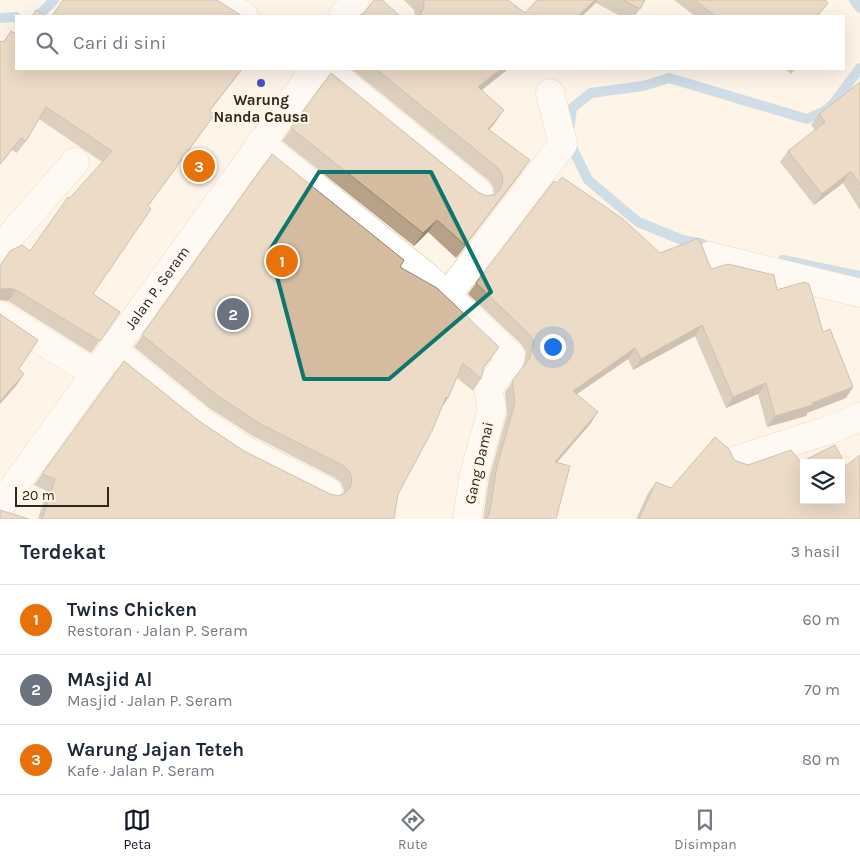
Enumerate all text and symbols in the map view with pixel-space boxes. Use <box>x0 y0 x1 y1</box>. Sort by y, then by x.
search box <box>15 15 845 70</box>
icon: search <box>33 29 61 57</box>
text: Cari di sini <box>73 32 166 54</box>
marker: Warung Nanda Causa <box>255 77 267 89</box>
place label: Warung Nanda Causa <box>213 91 309 126</box>
pin: 3 <box>183 147 215 185</box>
pin: 1 <box>266 242 298 280</box>
street label: Jalan P. Seram <box>121 243 193 333</box>
pin: 2 <box>217 295 249 333</box>
your location <box>540 334 566 360</box>
street label: Gang Damai <box>461 420 497 506</box>
map controls <box>800 459 845 504</box>
button: layers <box>800 459 845 504</box>
scale bar <box>15 484 109 507</box>
text: 20 m <box>22 487 55 504</box>
text: Terdekat <box>20 540 106 564</box>
text: 3 hasil <box>791 542 840 561</box>
text: Twins Chicken <box>67 599 197 621</box>
text: 1 <box>33 610 39 629</box>
text: 60 m <box>803 610 840 629</box>
text: Restoran · Jalan P. Seram <box>67 621 248 640</box>
text: MAsjid Al <box>67 669 152 691</box>
text: 2 <box>31 680 41 699</box>
text: 70 m <box>804 680 840 699</box>
text: Masjid · Jalan P. Seram <box>67 691 232 710</box>
text: Warung Jajan Teteh <box>67 739 244 761</box>
text: 3 <box>31 750 41 769</box>
text: 80 m <box>802 750 840 769</box>
text: Kafe · Jalan P. Seram <box>67 761 215 780</box>
tab: Peta <box>123 806 151 853</box>
tab: Rute <box>398 806 428 853</box>
tab: Disimpan <box>674 806 737 853</box>

